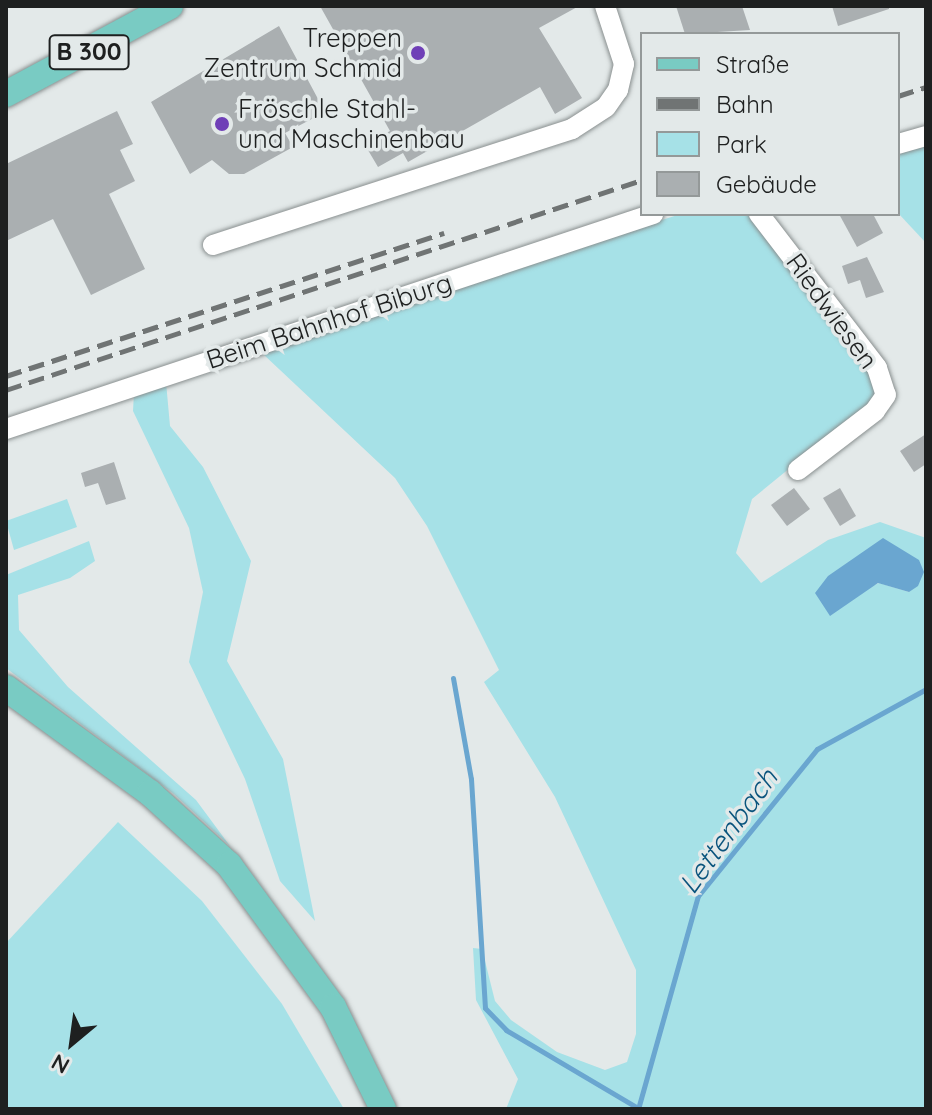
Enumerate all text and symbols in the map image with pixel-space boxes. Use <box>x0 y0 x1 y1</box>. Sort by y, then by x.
place label: Treppen Zentrum Schmid <box>203 22 402 84</box>
road number: B 300 <box>47 32 131 72</box>
legend <box>640 32 900 216</box>
marker: Treppen Zentrum Schmid <box>409 44 427 62</box>
text: Straße <box>716 49 789 79</box>
text: Bahn <box>716 89 774 119</box>
place label: Fröschle Stahl- und Maschinenbau <box>238 93 465 154</box>
marker: Fröschle Stahl- und Maschinenbau <box>213 115 231 133</box>
text: Park <box>716 129 767 159</box>
text: Gebäude <box>716 169 817 199</box>
street label: Riedwiesen <box>780 247 884 375</box>
street label: Beim Bahnhof Biburg <box>202 267 456 375</box>
water label: Lettenbach <box>672 762 784 900</box>
north arrow <box>32 1003 112 1083</box>
text: N <box>47 1048 74 1080</box>

